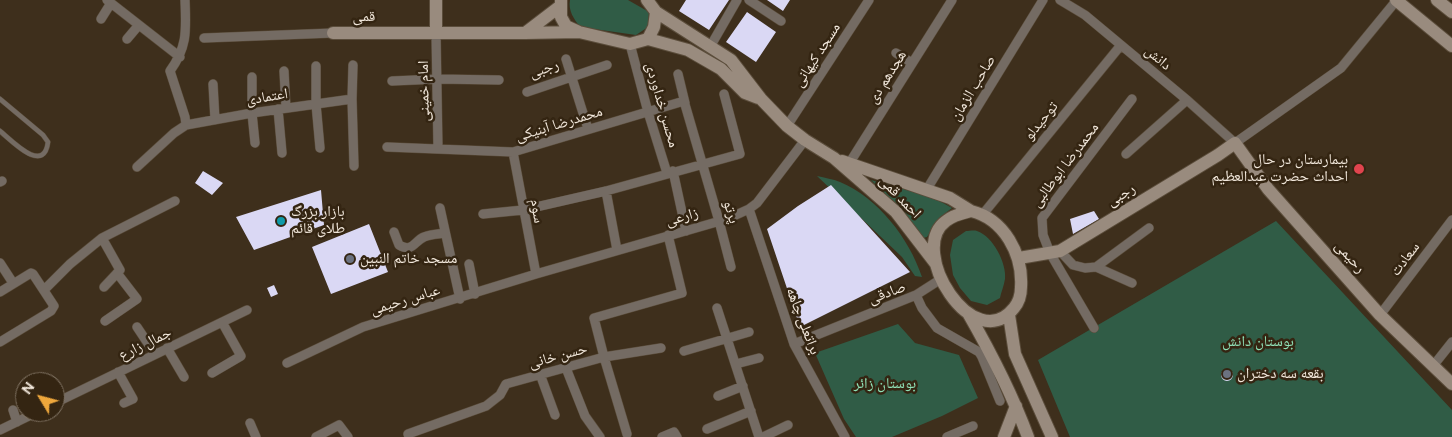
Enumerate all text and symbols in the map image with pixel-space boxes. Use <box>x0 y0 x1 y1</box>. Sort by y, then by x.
street label: قمی <box>353 8 375 26</box>
street label: مسجد کیهانی <box>790 19 844 91</box>
street label: دانش <box>1141 42 1175 74</box>
street label: هجدهم دی <box>864 47 910 107</box>
street label: صاحب الزمان <box>946 52 1000 124</box>
street label: رجبی <box>527 56 561 82</box>
street label: امام خمینی <box>414 60 434 122</box>
street label: محسن خداوردی <box>641 60 683 150</box>
street label: اعتمادی <box>245 85 289 109</box>
street label: توحیدلو <box>1020 98 1062 144</box>
street label: محمدرضا آبنیکی <box>513 102 605 146</box>
street label: محمدرضا ابوطالبی <box>1027 119 1103 211</box>
place label: بیمارستان در حال احداث حضرت عبدالعظیم <box>1212 151 1348 186</box>
marker: بیمارستان در حال احداث حضرت عبدالعظیم <box>1352 162 1366 176</box>
street label: احمد قمی <box>875 172 925 222</box>
street label: رجبی <box>1104 180 1138 210</box>
street label: سوم <box>526 198 548 224</box>
street label: پرتو <box>719 198 743 226</box>
place label: بازار بزرگ طلای قائم <box>291 203 345 238</box>
street label: زارعی <box>664 204 700 230</box>
marker: بازار بزرگ طلای قائم <box>275 215 287 227</box>
street label: رحیمی <box>1331 237 1369 277</box>
street label: سعادت <box>1386 239 1424 279</box>
place label: مسجد خاتم النبین <box>360 250 457 268</box>
marker: مسجد خاتم النبین <box>344 253 356 265</box>
street label: صادقی <box>866 278 908 308</box>
street label: عباس رحیمی <box>368 281 442 319</box>
street label: براتعلی چاهه <box>782 285 824 357</box>
street label: جمال زارع <box>116 324 174 364</box>
park label: بوستان دانش <box>1222 333 1294 351</box>
street label: حسن خانی <box>527 340 589 372</box>
place label: بقعه سه دختران <box>1237 365 1324 383</box>
marker: بقعه سه دختران <box>1221 368 1233 380</box>
north arrow <box>15 372 65 422</box>
park label: بوستان زائر <box>854 375 916 393</box>
text: N <box>18 379 38 398</box>

